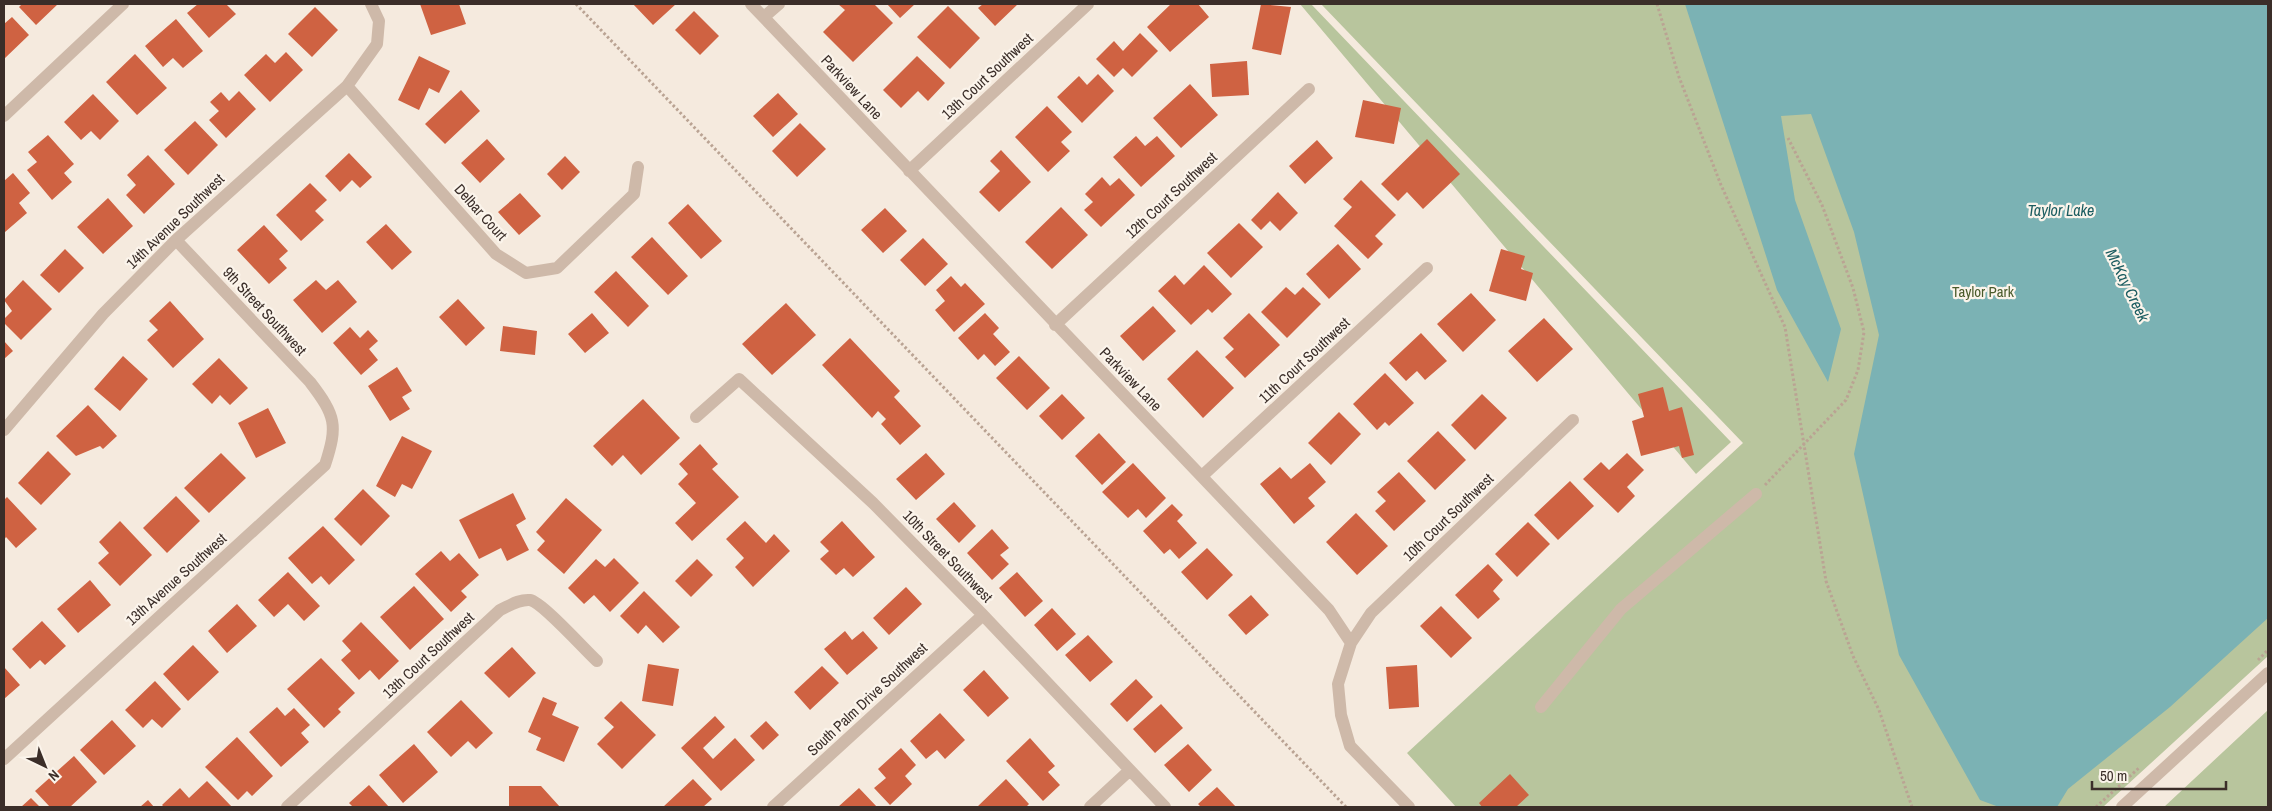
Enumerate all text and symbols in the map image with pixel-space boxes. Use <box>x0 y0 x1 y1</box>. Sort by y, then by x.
street label: 13th Court Southwest <box>937 28 1038 124</box>
street label: Parkview Lane <box>817 50 888 124</box>
street label: 12th Court Southwest <box>1121 147 1222 243</box>
street label: 14th Avenue Southwest <box>121 168 229 273</box>
street label: Delbar Court <box>450 179 513 245</box>
water label: Taylor Lake <box>2028 199 2094 221</box>
water label: McKay Creek <box>2101 245 2155 326</box>
street label: 9th Street Southwest <box>218 262 312 360</box>
park label: Taylor Park <box>1952 281 2015 302</box>
street label: 11th Court Southwest <box>1254 312 1355 408</box>
street label: Parkview Lane <box>1095 342 1167 416</box>
street label: 10th Court Southwest <box>1398 468 1498 566</box>
street label: 10th Street Southwest <box>898 505 998 607</box>
street label: 13th Avenue Southwest <box>121 528 231 630</box>
street label: 13th Court Southwest <box>378 607 479 703</box>
street label: South Palm Drive Southwest <box>802 637 932 760</box>
north arrow <box>20 741 70 791</box>
scale bar <box>2092 758 2226 790</box>
text: 50 m <box>2100 765 2127 786</box>
text: N <box>45 766 63 785</box>

